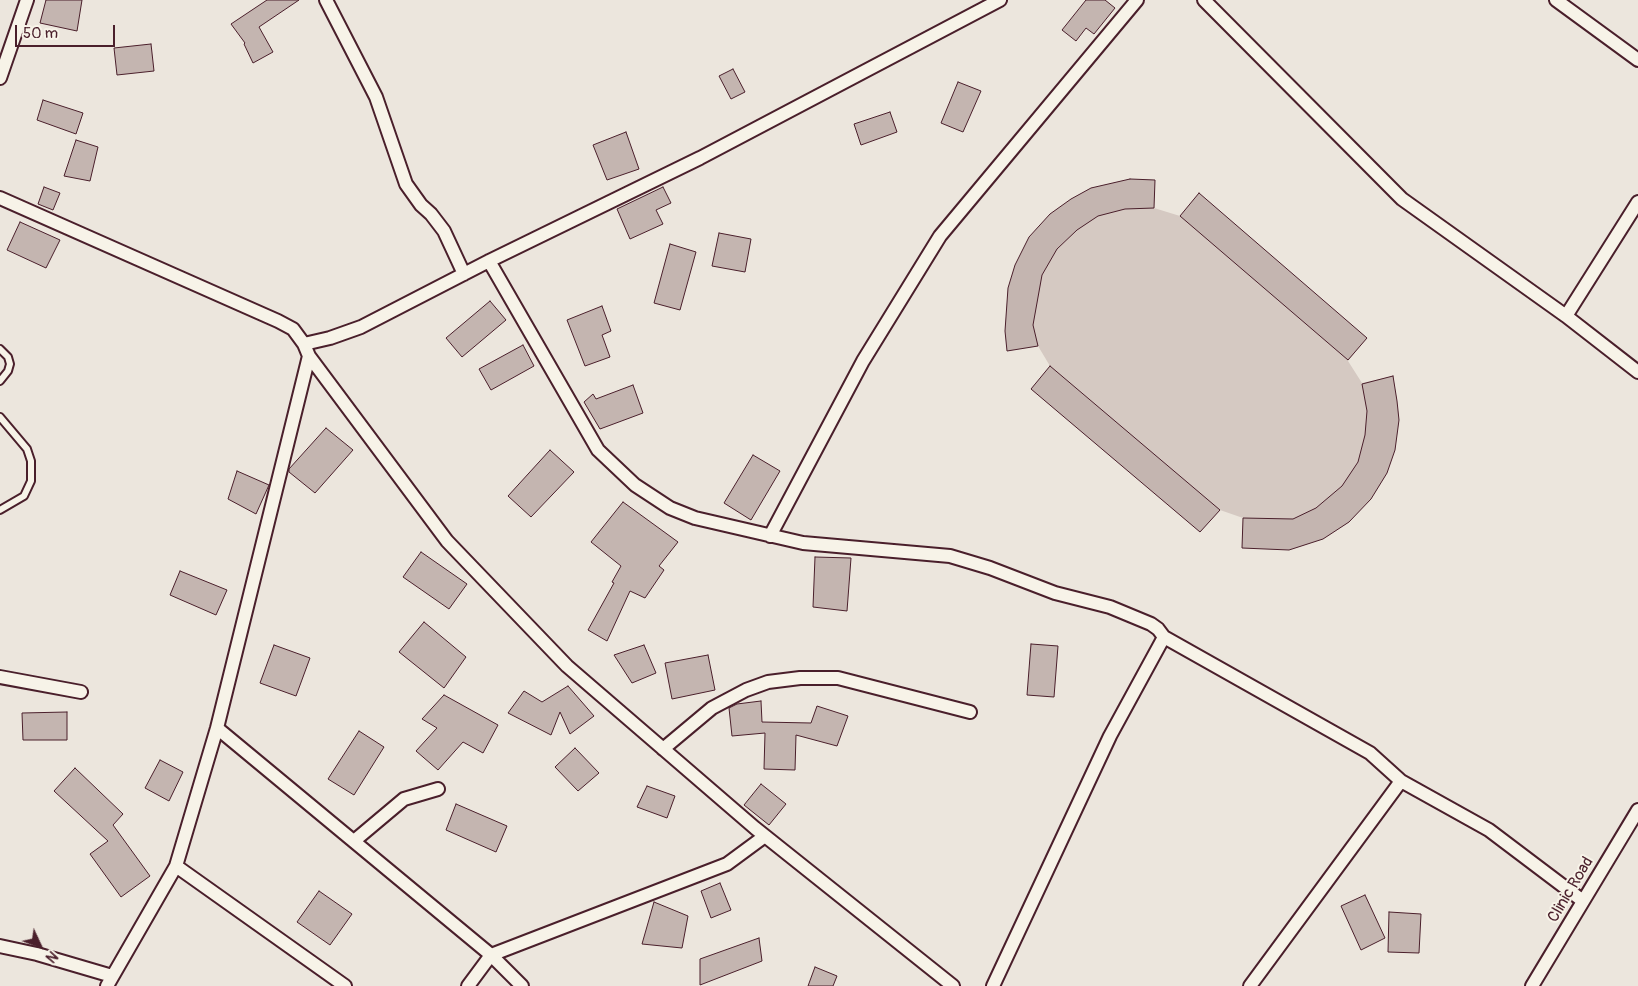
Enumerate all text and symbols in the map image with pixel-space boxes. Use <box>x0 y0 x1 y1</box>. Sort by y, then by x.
scale bar <box>18 15 118 47</box>
text: 50 m <box>23 24 58 43</box>
street label: Clinic Road <box>1544 854 1598 926</box>
north arrow <box>15 921 65 971</box>
text: N <box>42 947 61 966</box>

